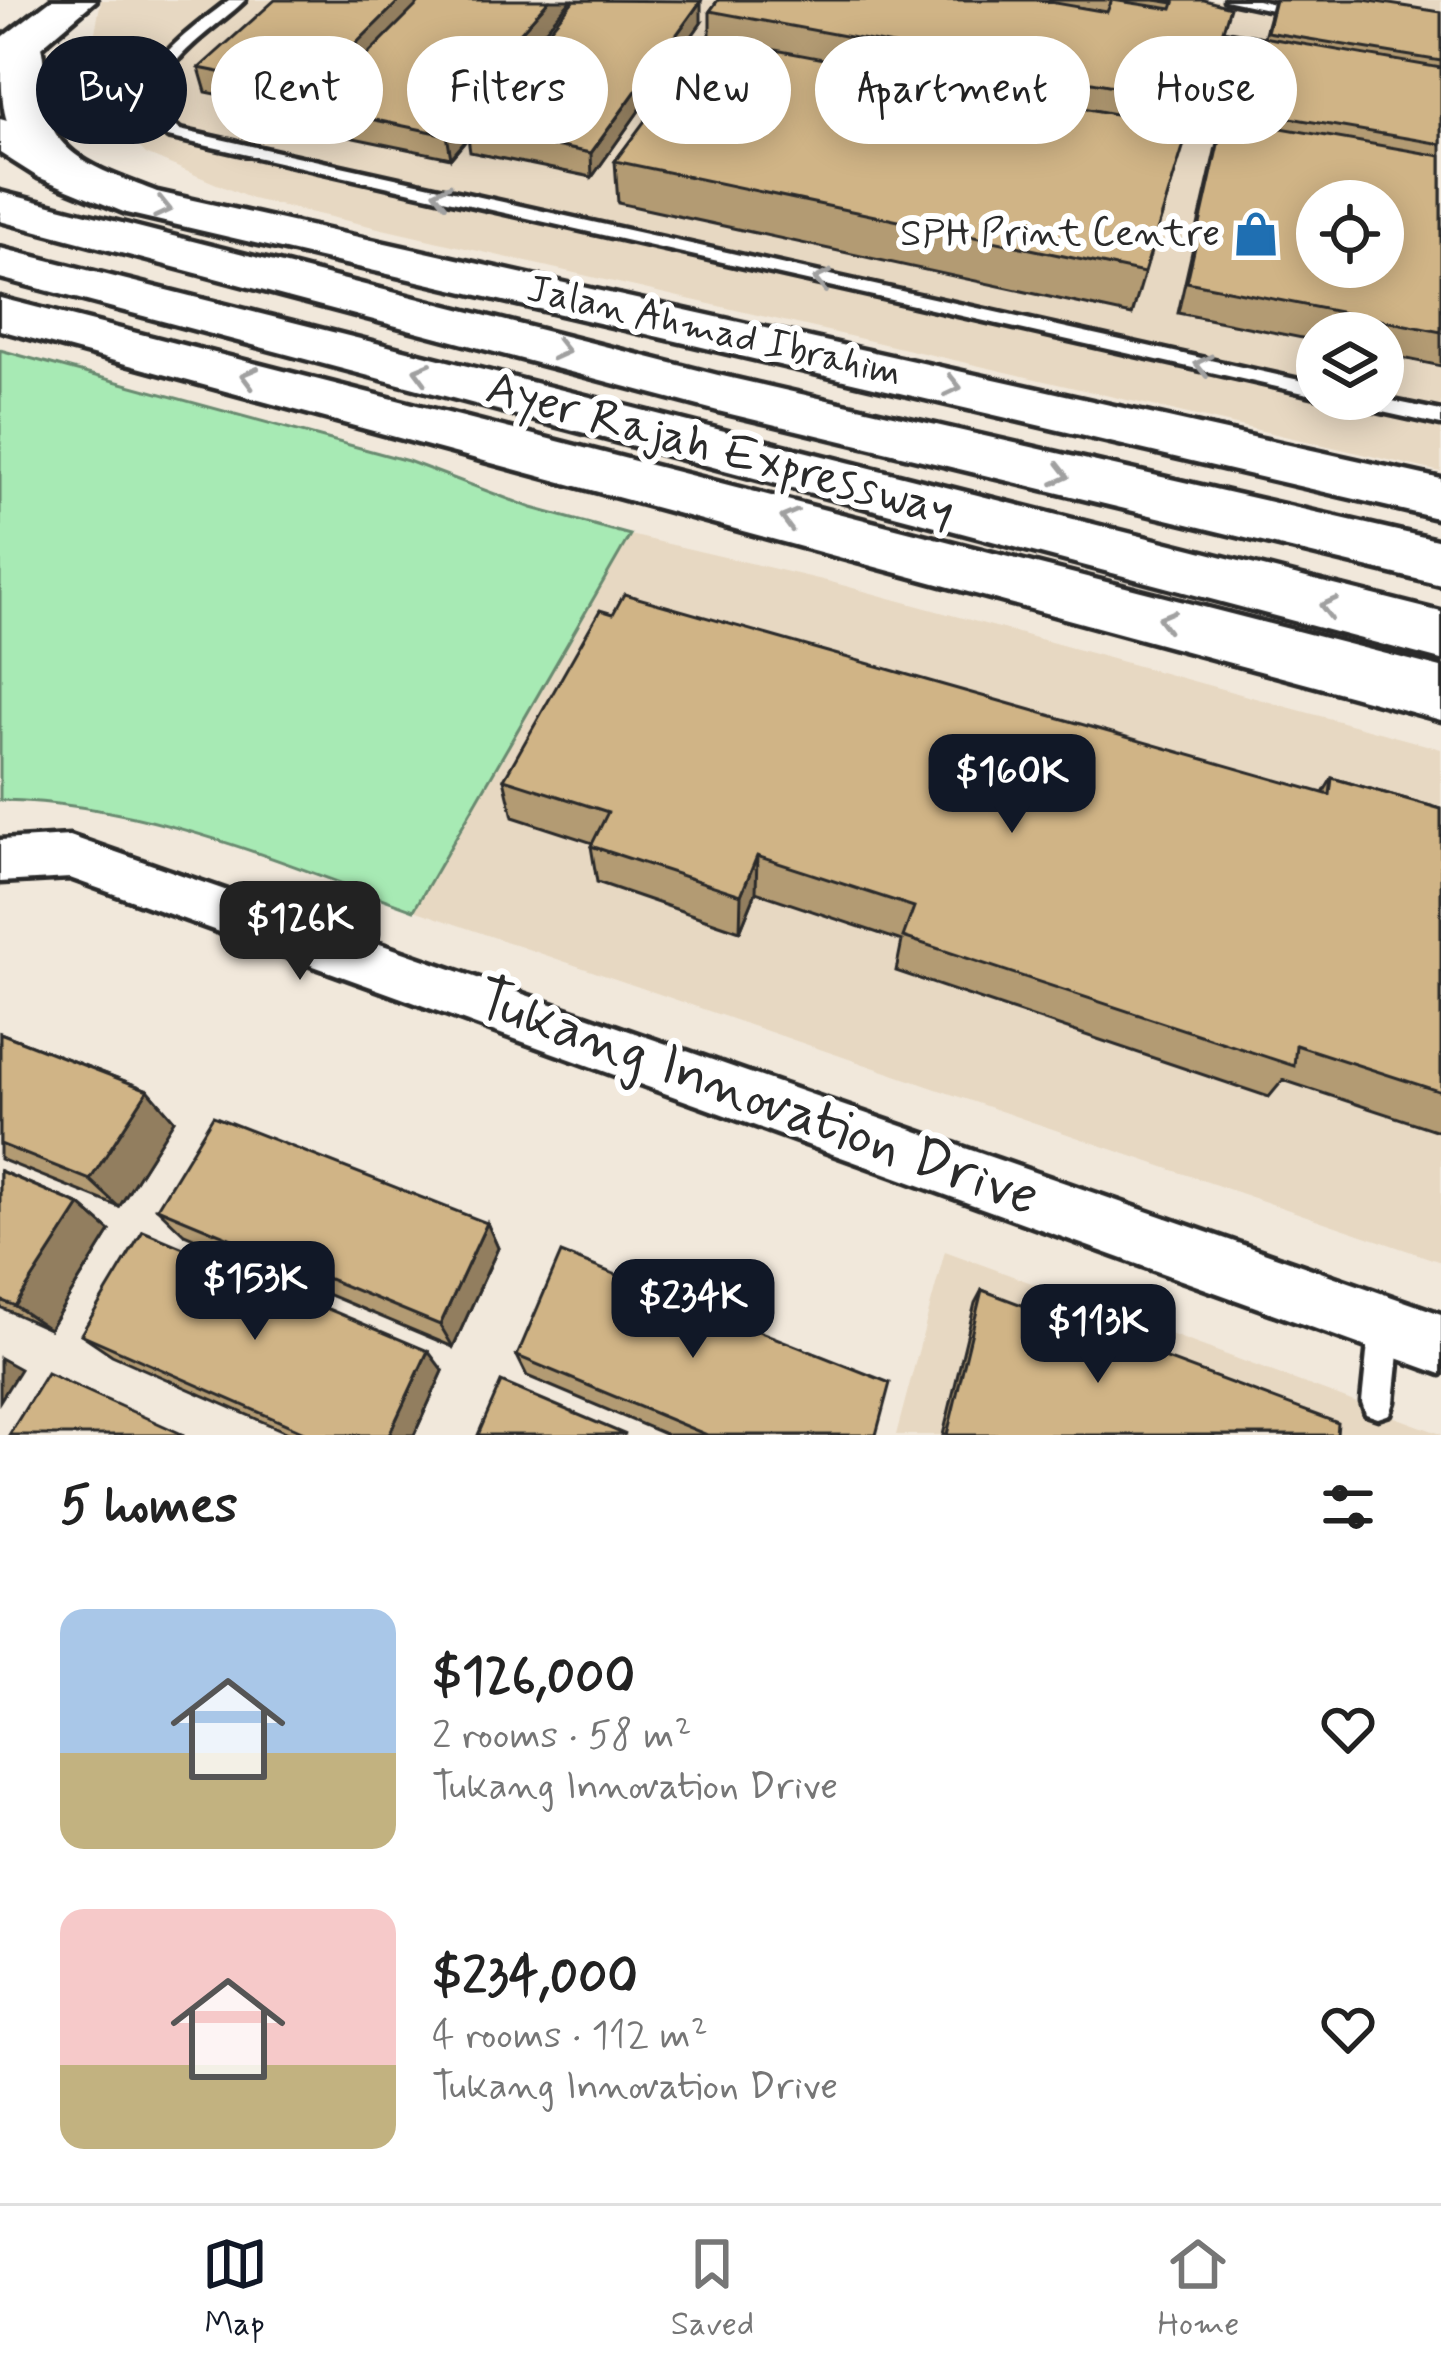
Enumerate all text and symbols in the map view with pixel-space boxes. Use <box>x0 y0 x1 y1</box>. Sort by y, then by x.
chip: Buy <box>36 36 187 144</box>
chip: Rent <box>211 36 383 144</box>
chip: Filters <box>407 36 608 144</box>
chip: New <box>632 36 791 144</box>
chip: Apartment <box>815 36 1090 144</box>
chip: House <box>1114 36 1297 144</box>
map controls <box>1296 180 1404 420</box>
button: locate <box>1296 180 1404 288</box>
one-way arrow <box>432 183 452 208</box>
one-way arrow <box>153 194 173 219</box>
place label: SPH Print Centre <box>900 209 1220 260</box>
shop icon: SPH Print Centre <box>1231 209 1281 259</box>
street label: Jalan Ahmad Ibrahim <box>522 264 906 400</box>
one-way arrow <box>813 268 833 293</box>
button: layers <box>1296 312 1404 420</box>
one-way arrow <box>550 336 570 361</box>
one-way arrow <box>1193 353 1213 378</box>
street label: Ayer Rajah Expressway <box>479 357 961 543</box>
one-way arrow <box>412 362 432 387</box>
one-way arrow <box>240 367 260 392</box>
one-way arrow <box>943 373 963 398</box>
one-way arrow <box>1051 460 1071 485</box>
one-way arrow <box>779 509 800 534</box>
one-way arrow <box>1318 596 1338 621</box>
one-way arrow <box>1156 609 1176 634</box>
pin: $160K <box>928 734 1096 836</box>
text: $160K <box>956 747 1068 798</box>
pin: $126K <box>216 881 384 983</box>
text: $126K <box>247 894 353 945</box>
street label: Tukang Innovation Drive <box>465 962 1049 1236</box>
pin: $153K <box>171 1241 339 1343</box>
text: $153K <box>203 1254 307 1305</box>
pin: $234K <box>609 1259 777 1361</box>
text: $234K <box>638 1272 748 1323</box>
pin: $113K <box>1014 1284 1182 1386</box>
text: $113K <box>1048 1297 1148 1348</box>
text: 5 homes <box>60 1474 238 1540</box>
icon: filters <box>1315 1474 1381 1540</box>
text: $126,000 <box>432 1645 635 1711</box>
icon: home <box>156 1657 300 1801</box>
icon: heart <box>1315 1696 1381 1762</box>
text: 2 rooms · 58 m² <box>432 1711 692 1762</box>
text: Tukang Innovation Drive <box>432 1762 838 1813</box>
text: $234,000 <box>432 1945 638 2011</box>
icon: home <box>156 1957 300 2101</box>
icon: heart <box>1315 1996 1381 2062</box>
text: 4 rooms · 112 m² <box>432 2011 708 2062</box>
text: Tukang Innovation Drive <box>432 2062 838 2113</box>
tab: Map <box>202 2231 268 2347</box>
tab: Saved <box>671 2231 754 2347</box>
tab: Home <box>1157 2231 1239 2347</box>

